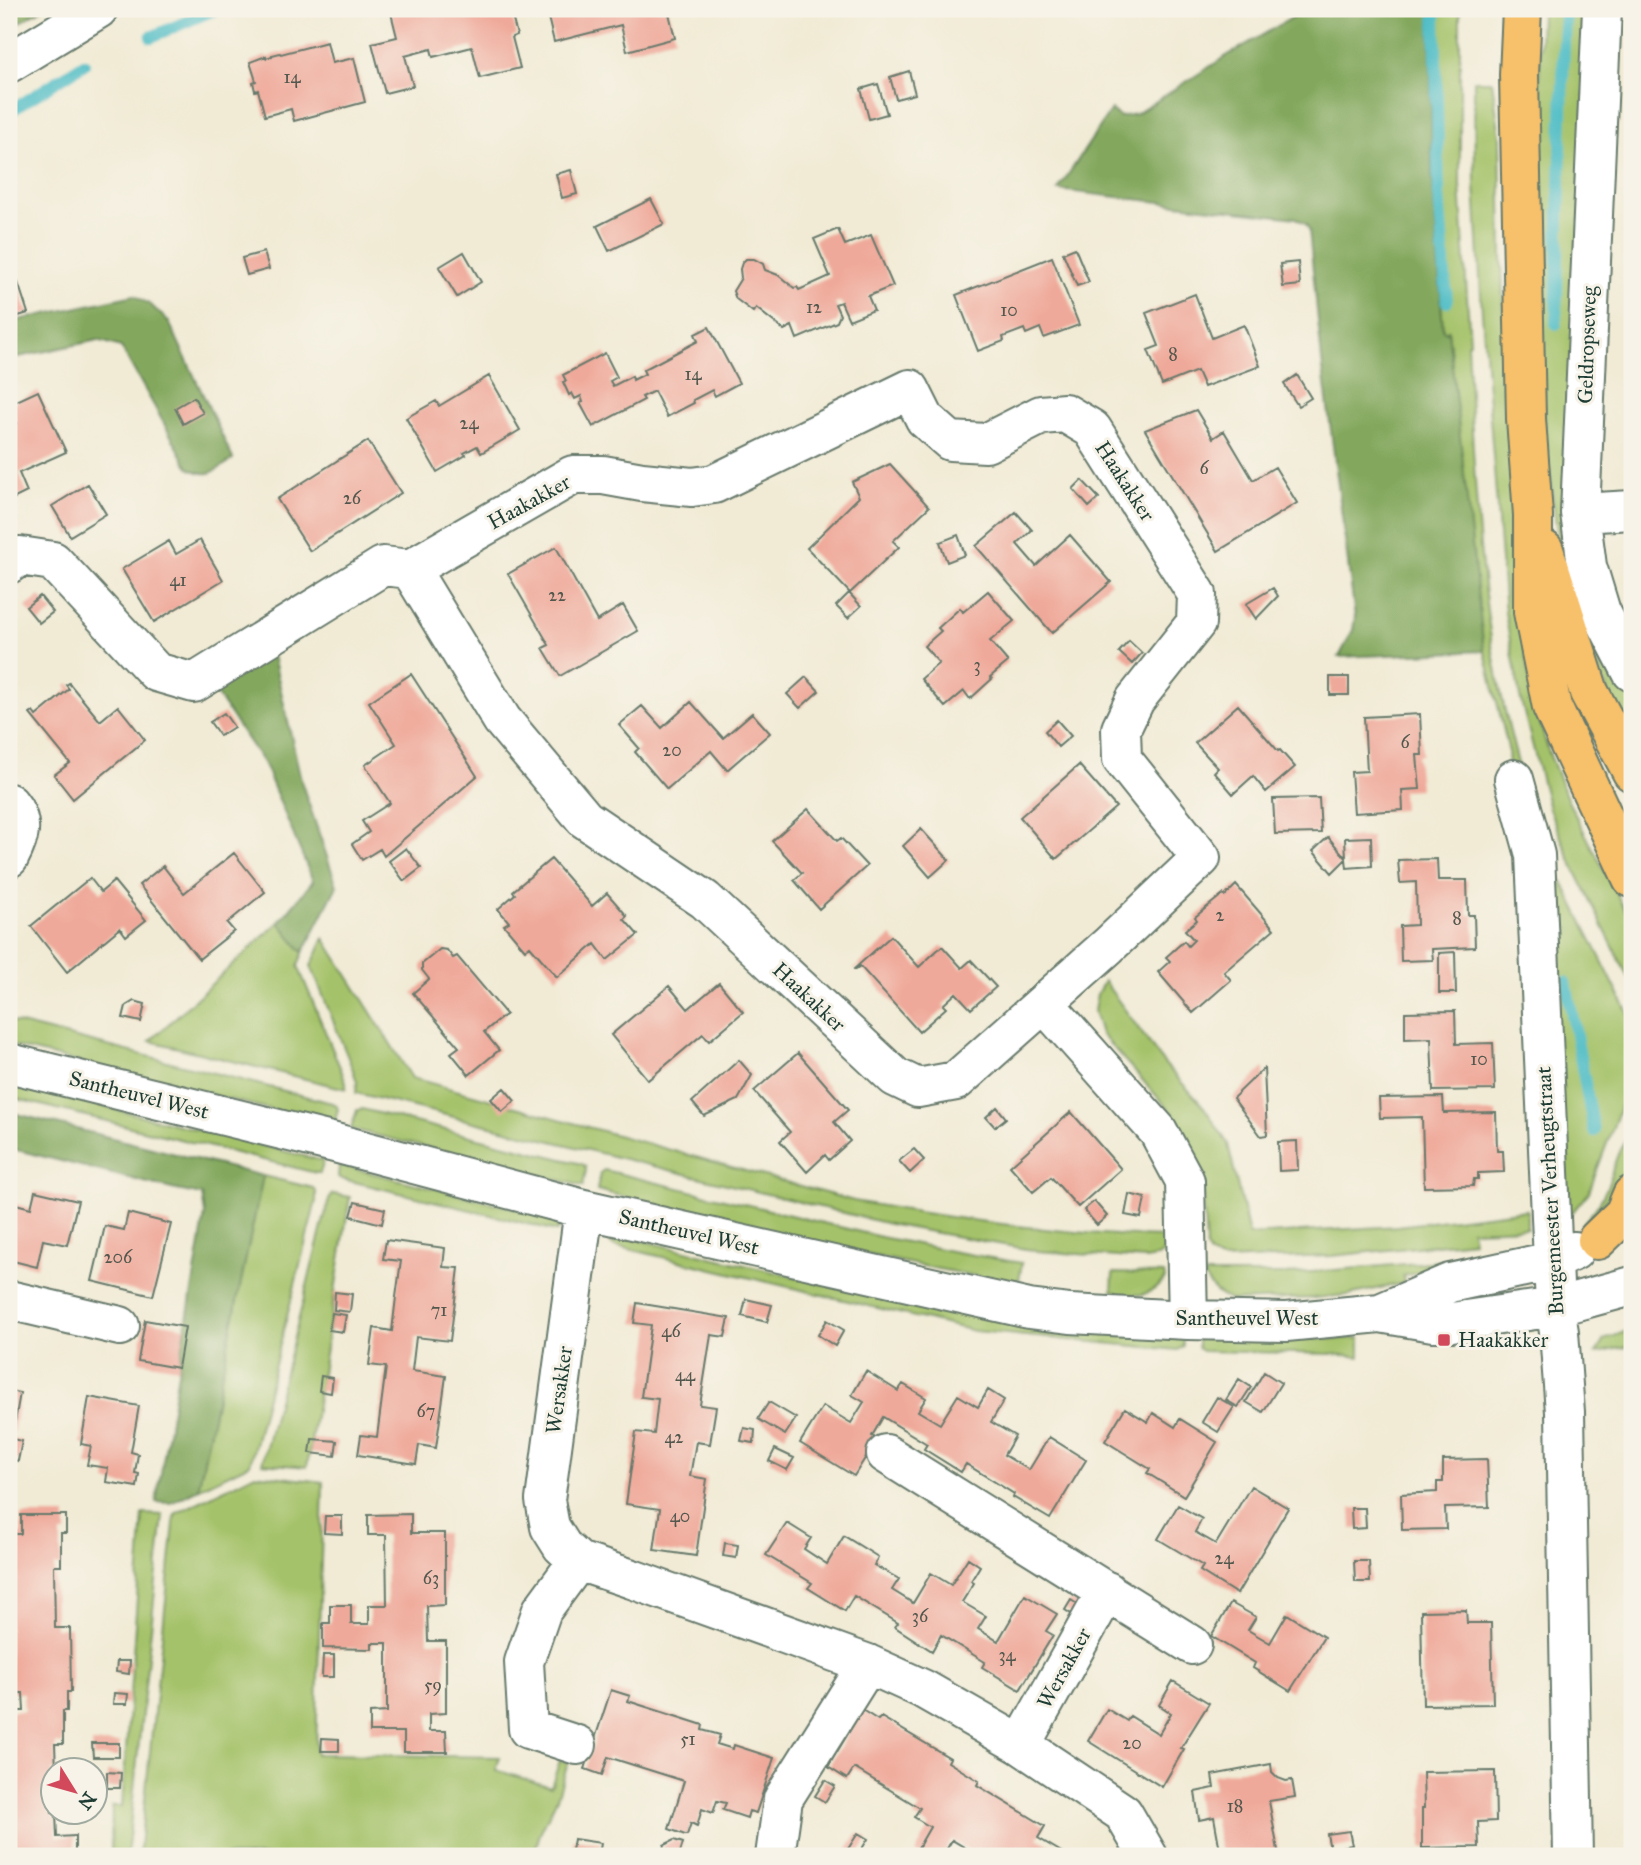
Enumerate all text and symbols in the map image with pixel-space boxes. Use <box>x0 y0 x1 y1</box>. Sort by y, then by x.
house number: 14 <box>283 66 302 88</box>
street label: Geldropseweg <box>1572 285 1602 404</box>
house number: 12 <box>806 296 822 318</box>
house number: 10 <box>1000 299 1018 321</box>
house number: 8 <box>1168 343 1178 365</box>
house number: 14 <box>684 363 703 385</box>
house number: 24 <box>460 412 479 434</box>
street label: Haakakker <box>1089 436 1161 526</box>
house number: 6 <box>1199 457 1209 479</box>
street label: Haakakker <box>483 469 575 535</box>
house number: 26 <box>343 487 362 509</box>
house number: 41 <box>169 569 187 591</box>
house number: 22 <box>548 584 566 606</box>
house number: 3 <box>973 654 981 676</box>
house number: 6 <box>1400 731 1410 753</box>
house number: 20 <box>662 739 682 761</box>
house number: 2 <box>1216 904 1225 926</box>
house number: 8 <box>1452 907 1462 929</box>
street label: Haakakker <box>767 957 851 1037</box>
house number: 10 <box>1470 1048 1488 1070</box>
street label: Santheuvel West <box>67 1065 212 1125</box>
street label: Burgemeester Verheugtstraat <box>1530 1065 1570 1316</box>
street label: Santheuvel West <box>616 1203 762 1261</box>
house number: 206 <box>104 1246 133 1268</box>
house number: 71 <box>431 1299 447 1321</box>
street label: Santheuvel West <box>1176 1305 1319 1331</box>
house number: 46 <box>661 1320 681 1342</box>
place label: Haakakker <box>1458 1327 1549 1353</box>
marker: Haakakker <box>1436 1332 1452 1348</box>
street label: Wersakker <box>540 1344 578 1435</box>
house number: 44 <box>675 1364 696 1386</box>
house number: 67 <box>417 1400 435 1422</box>
house number: 42 <box>665 1426 684 1448</box>
house number: 40 <box>670 1505 690 1527</box>
house number: 24 <box>1215 1547 1234 1569</box>
house number: 63 <box>423 1567 439 1589</box>
house number: 36 <box>912 1605 929 1627</box>
street label: Wersakker <box>1031 1623 1097 1713</box>
house number: 34 <box>998 1644 1017 1666</box>
house number: 59 <box>424 1674 442 1696</box>
house number: 51 <box>680 1728 696 1750</box>
house number: 20 <box>1122 1732 1142 1754</box>
north arrow <box>38 1756 108 1826</box>
text: N <box>73 1788 101 1814</box>
house number: 18 <box>1227 1795 1243 1817</box>

